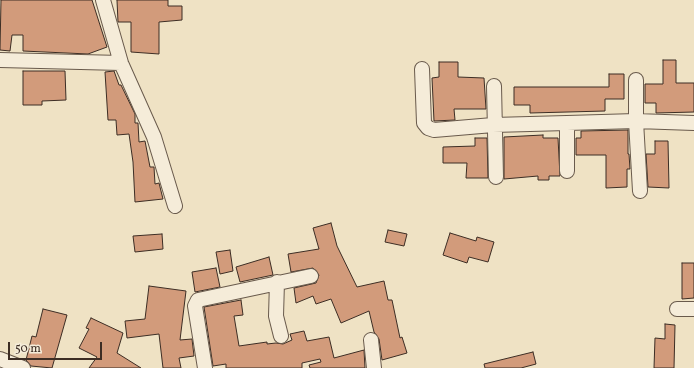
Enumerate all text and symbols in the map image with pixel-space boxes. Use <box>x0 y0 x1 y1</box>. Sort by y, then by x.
scale bar <box>10 334 104 360</box>
text: 50 m <box>15 341 41 357</box>

